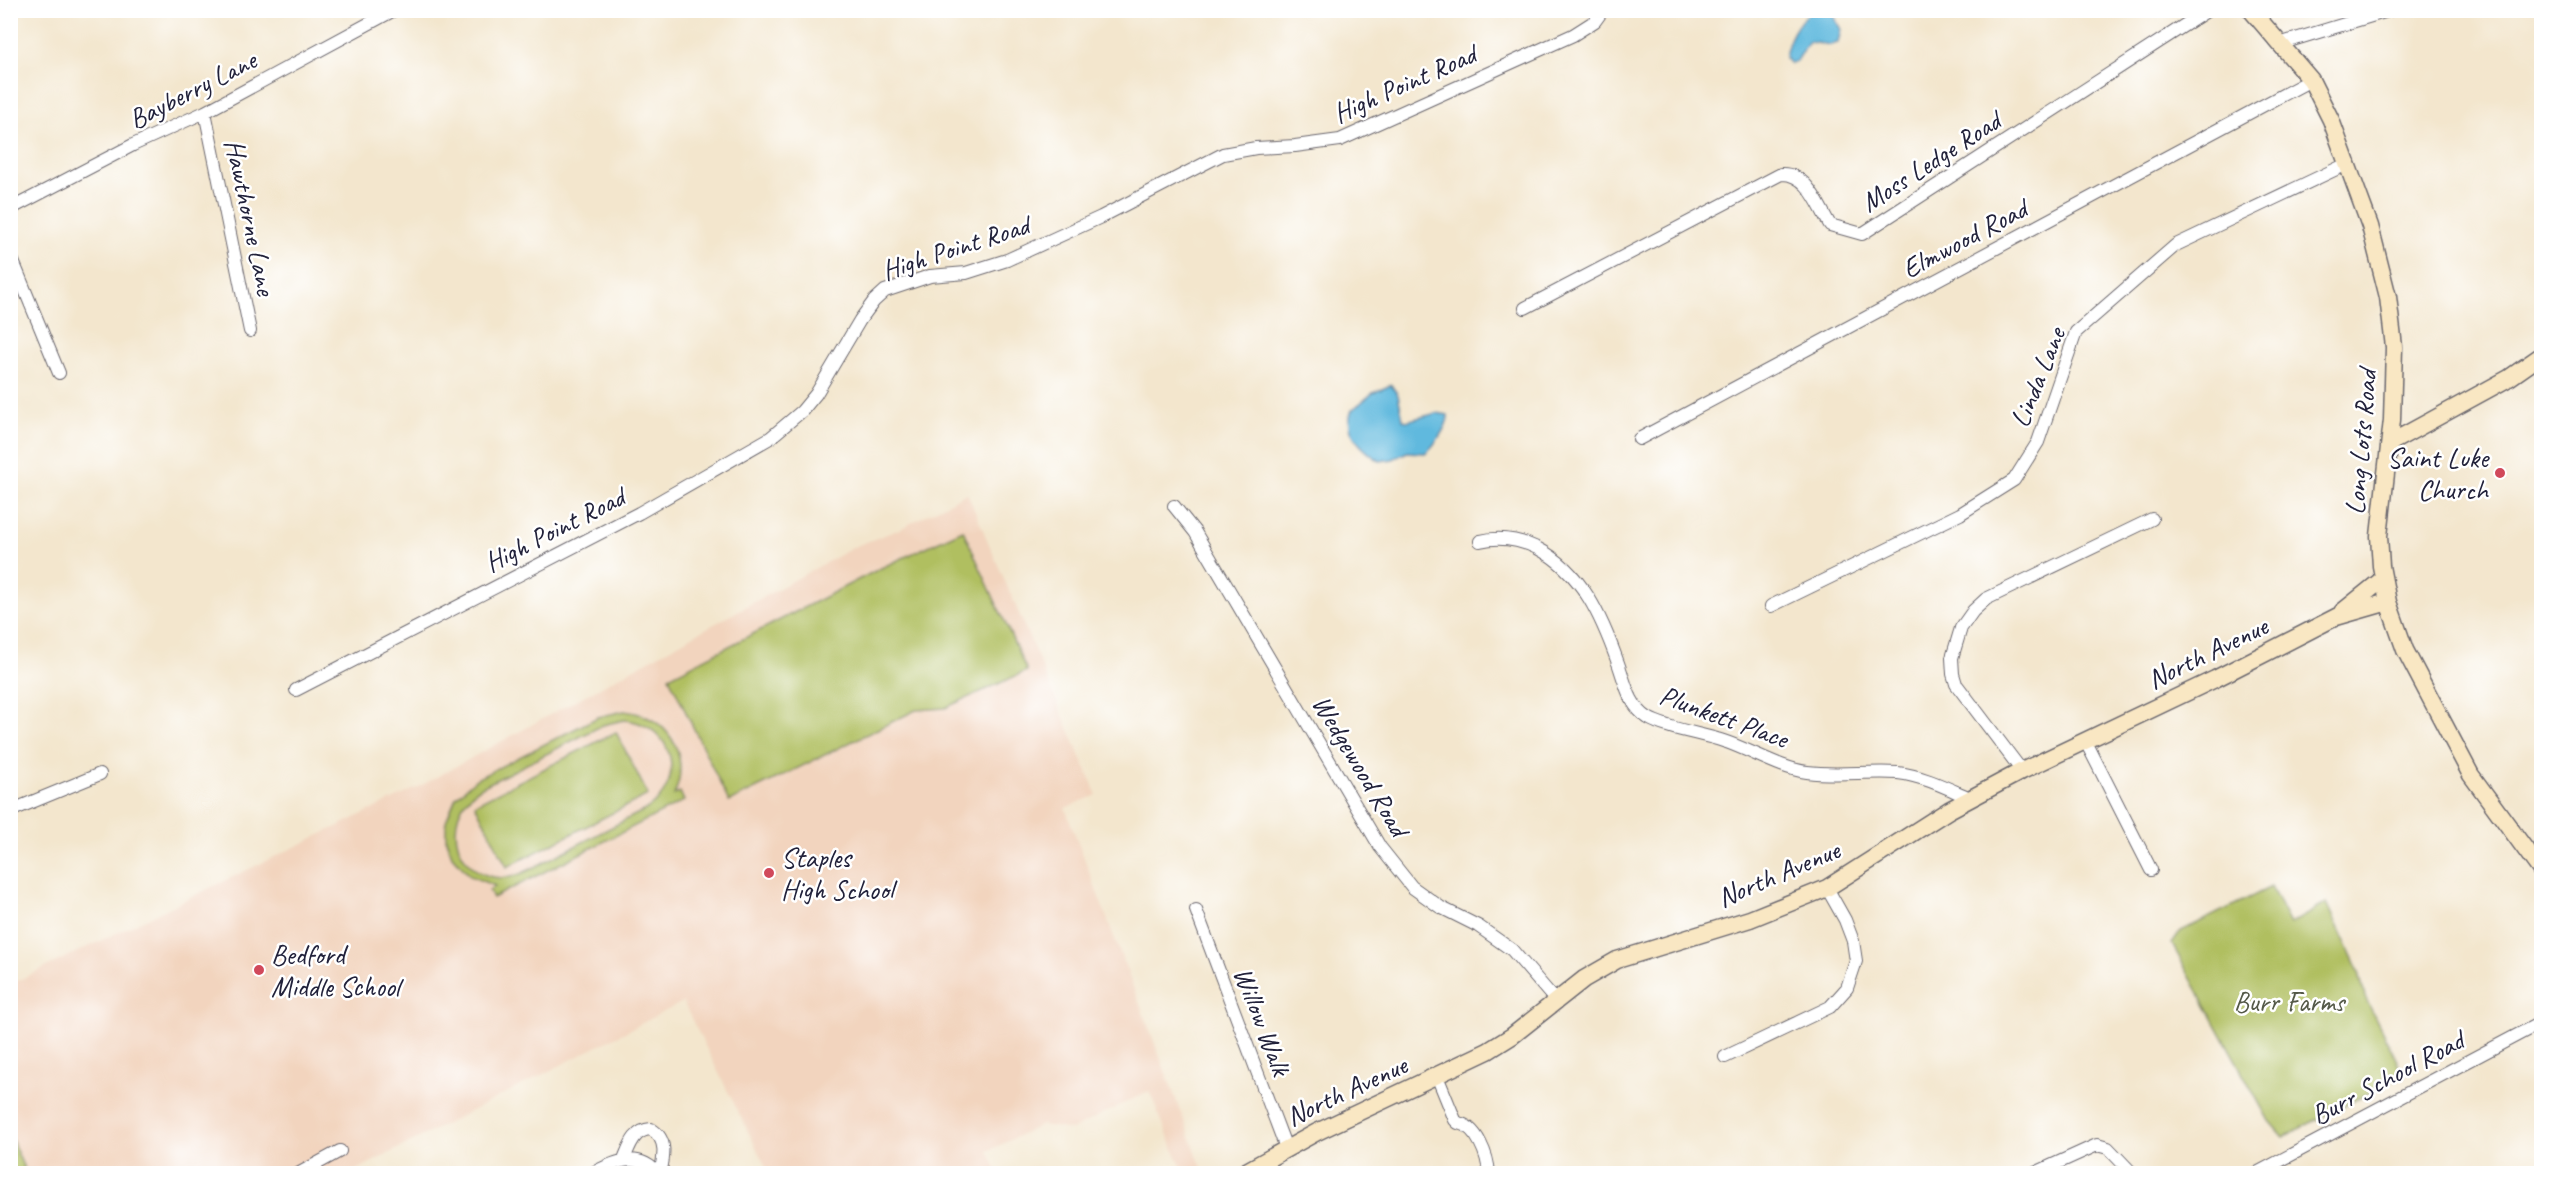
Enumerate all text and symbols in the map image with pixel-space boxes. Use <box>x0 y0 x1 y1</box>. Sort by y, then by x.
street label: High Point Road <box>1327 35 1485 131</box>
street label: Bayberry Lane <box>123 42 264 137</box>
street label: Moss Ledge Road <box>1854 101 2010 220</box>
street label: Hawthorne Lane <box>217 136 284 300</box>
street label: Elmwood Road <box>1896 189 2036 286</box>
street label: High Point Road <box>877 206 1037 288</box>
street label: Linda Lane <box>2002 321 2074 432</box>
street label: Long Lots Road <box>2337 364 2385 516</box>
place label: Saint Luke Church <box>2387 440 2490 507</box>
marker: Saint Luke Church <box>2493 466 2507 480</box>
street label: High Point Road <box>478 477 634 580</box>
street label: North Avenue <box>2141 607 2275 697</box>
street label: Plunkett Place <box>1655 677 1794 756</box>
street label: Wedgewood Road <box>1305 688 1419 846</box>
street label: North Avenue <box>1712 831 1847 915</box>
place label: Staples High School <box>781 840 899 907</box>
marker: Staples High School <box>762 866 776 880</box>
place label: Bedford Middle School <box>271 937 405 1004</box>
street label: Willow Walk <box>1226 962 1300 1082</box>
marker: Bedford Middle School <box>252 963 266 977</box>
park label: Burr Farms <box>2234 984 2347 1019</box>
street label: Burr School Road <box>2305 1021 2473 1132</box>
street label: North Avenue <box>1280 1046 1414 1134</box>

